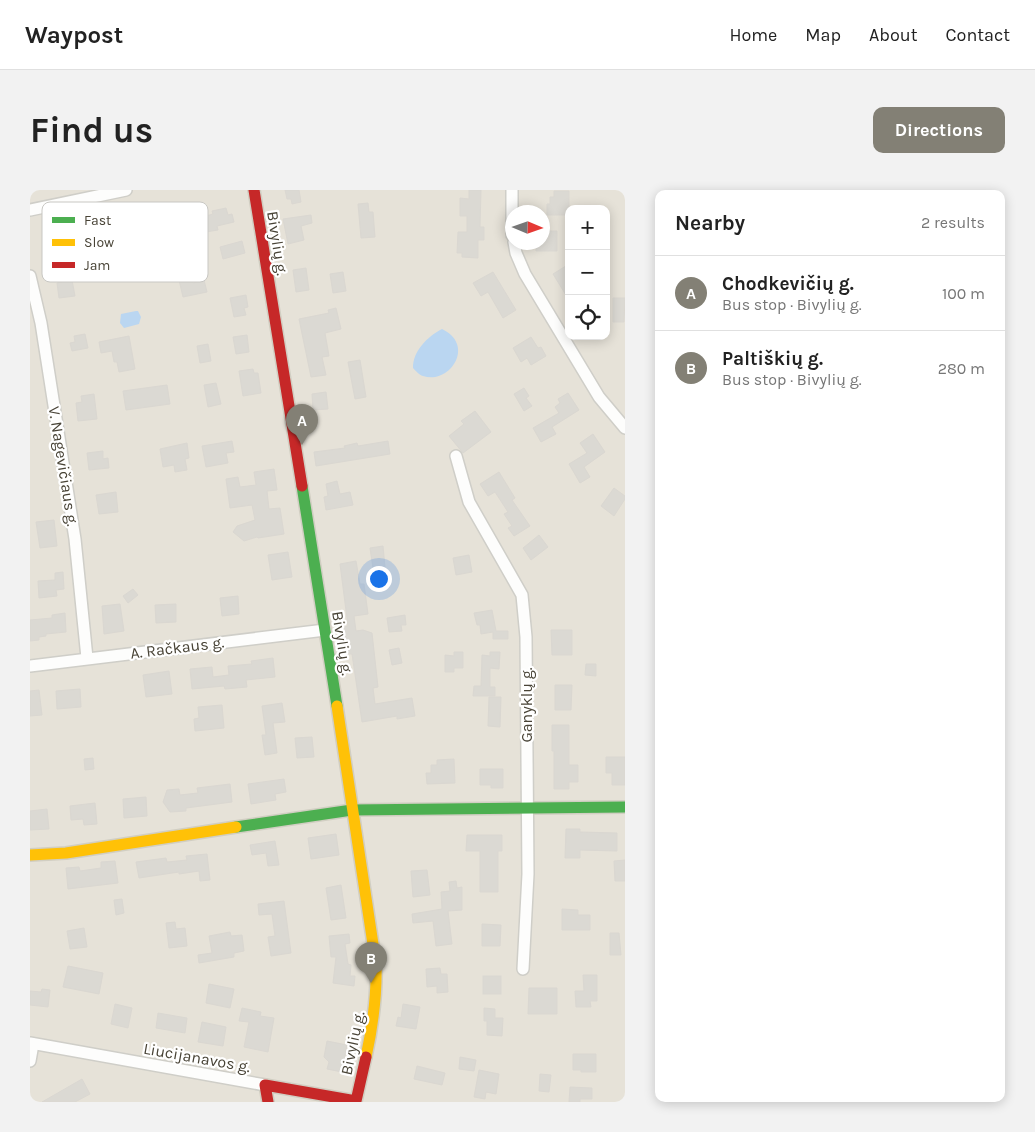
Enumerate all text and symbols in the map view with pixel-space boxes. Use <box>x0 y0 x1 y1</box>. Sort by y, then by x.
text: Waypost <box>25 21 123 49</box>
text: Home <box>729 24 777 46</box>
text: Map <box>805 24 841 46</box>
text: About <box>869 24 918 46</box>
text: Contact <box>946 24 1010 46</box>
button: Directions <box>873 107 1005 153</box>
text: Find us <box>30 110 153 151</box>
legend <box>42 202 208 282</box>
north arrow <box>505 205 550 250</box>
map controls <box>565 205 610 340</box>
button: + <box>565 205 610 250</box>
street label: Bivylių g. <box>263 210 292 277</box>
text: Nearby <box>675 211 745 235</box>
text: Fast <box>84 212 111 229</box>
text: 2 results <box>921 213 985 232</box>
text: Slow <box>84 234 114 251</box>
button: − <box>565 250 610 295</box>
text: Jam <box>84 257 110 274</box>
text: Chodkevičių g. <box>722 273 854 295</box>
text: A <box>686 284 696 303</box>
text: 100 m <box>942 284 985 303</box>
button: locate <box>565 295 610 340</box>
text: Bus stop · Bivylių g. <box>722 295 862 314</box>
text: Paltiškių g. <box>722 348 823 370</box>
text: B <box>686 359 696 378</box>
text: 280 m <box>938 359 985 378</box>
text: Bus stop · Bivylių g. <box>722 370 862 389</box>
pin: A <box>286 404 318 445</box>
street label: V. Nagevičiaus g. <box>45 405 82 527</box>
your location <box>366 566 392 592</box>
street label: Bivylių g. <box>328 610 357 677</box>
street label: A. Račkaus g. <box>129 632 225 663</box>
street label: Ganyklų g. <box>517 667 536 743</box>
pin: B <box>355 942 387 983</box>
street label: Bivylių g. <box>336 1009 369 1077</box>
street label: Liucijanavos g. <box>142 1039 252 1076</box>

